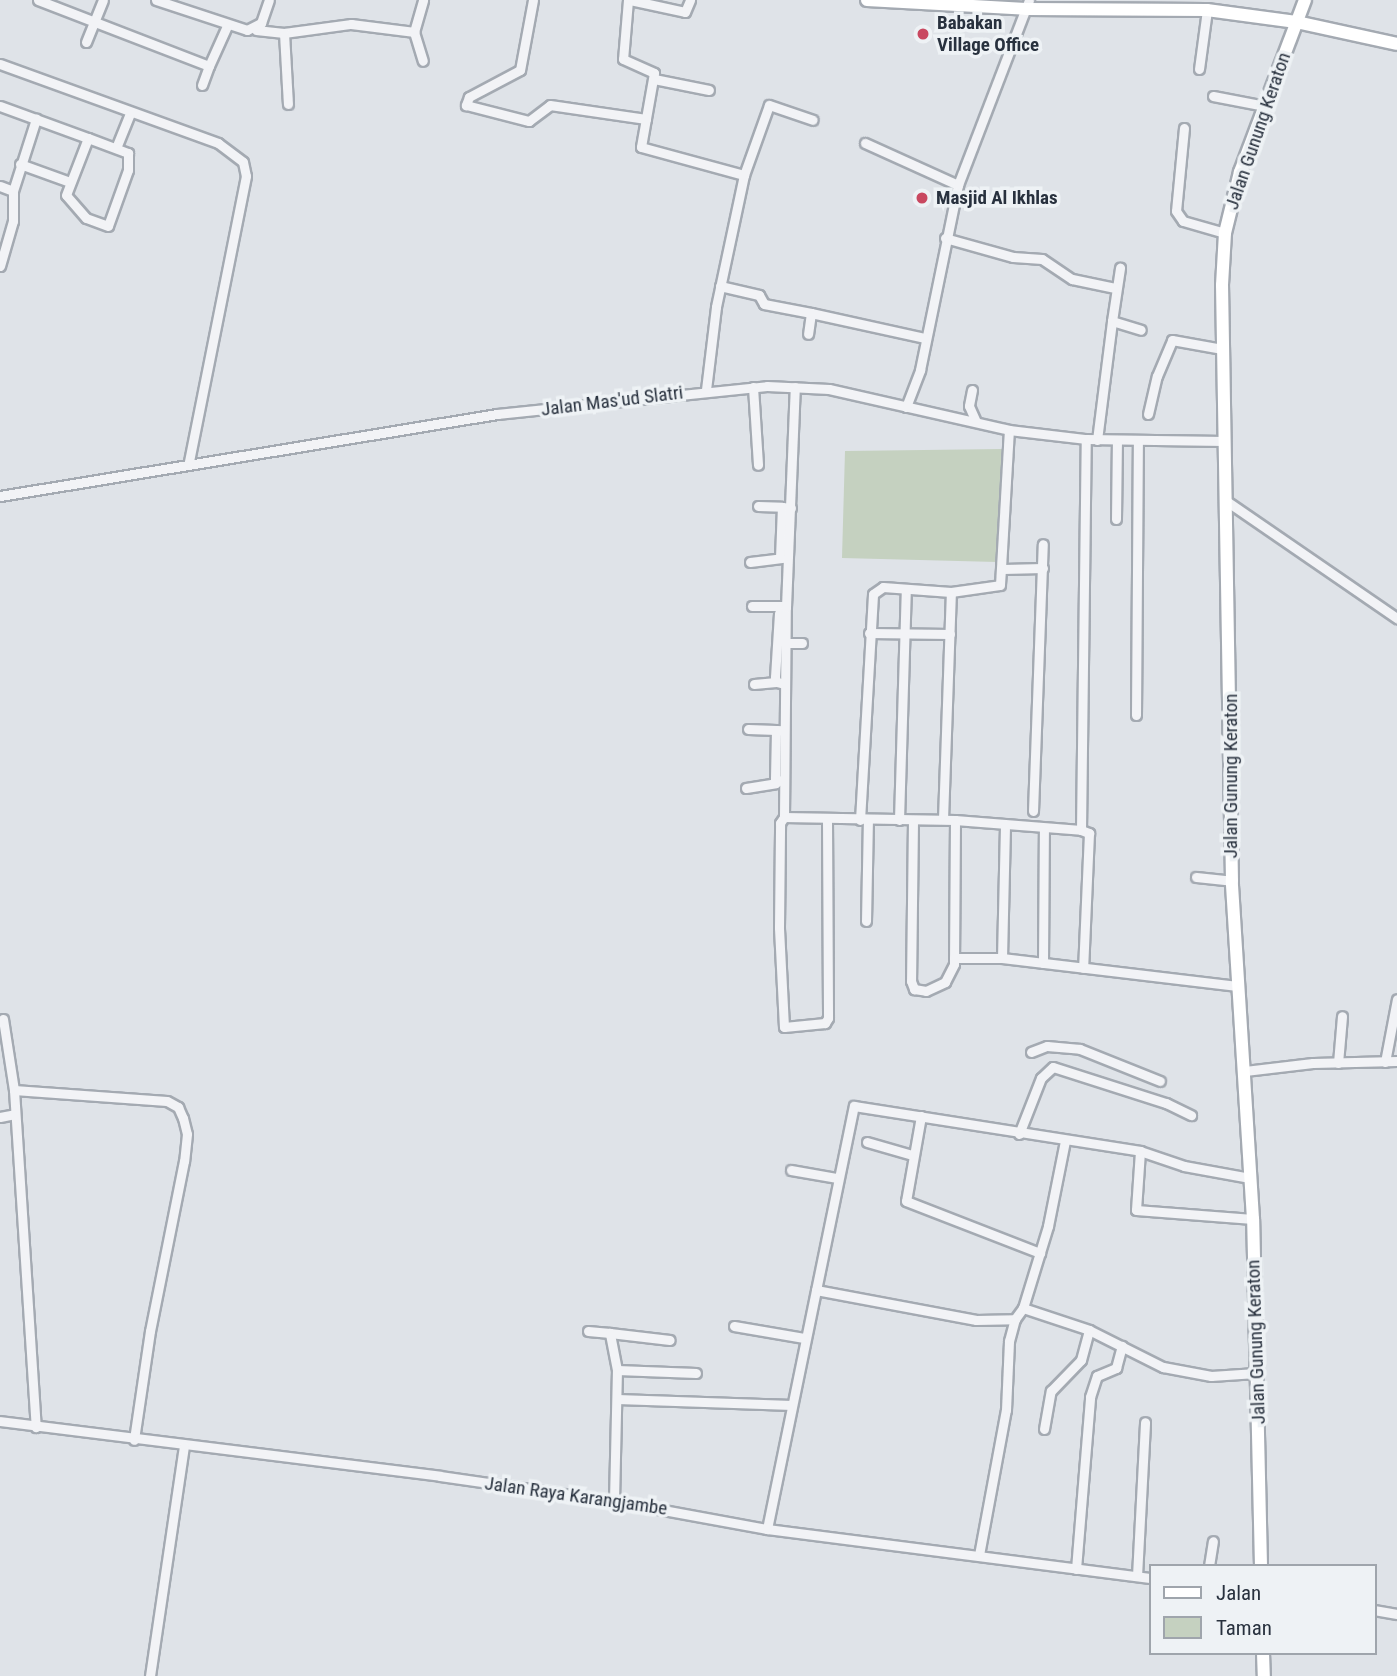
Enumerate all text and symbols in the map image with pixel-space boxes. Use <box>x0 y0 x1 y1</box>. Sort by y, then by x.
place label: Babakan Village Office <box>937 12 1039 56</box>
marker: Babakan Village Office <box>915 26 931 42</box>
street label: Jalan Gunung Keraton <box>1220 49 1296 213</box>
place label: Masjid Al Ikhlas <box>936 187 1058 209</box>
marker: Masjid Al Ikhlas <box>914 190 930 206</box>
street label: Jalan Mas'ud Slatri <box>540 381 684 421</box>
street label: Jalan Gunung Keraton <box>1220 694 1242 858</box>
street label: Jalan Gunung Keraton <box>1242 1259 1270 1425</box>
street label: Jalan Raya Karangjambe <box>483 1472 669 1520</box>
legend <box>1148 1564 1376 1655</box>
text: Jalan <box>1216 1581 1261 1605</box>
text: Taman <box>1216 1616 1272 1640</box>

